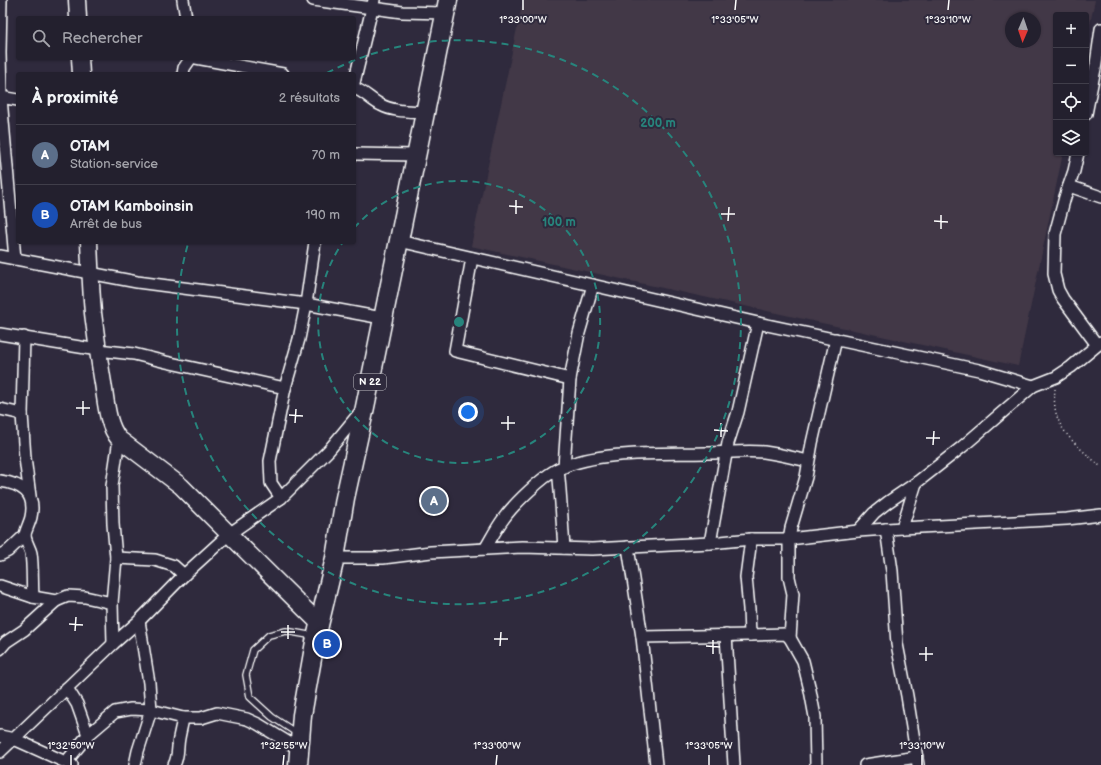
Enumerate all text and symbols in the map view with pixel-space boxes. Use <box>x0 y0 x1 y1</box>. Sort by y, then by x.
north arrow <box>1005 12 1041 48</box>
map controls <box>1053 12 1089 156</box>
button: + <box>1053 12 1089 48</box>
text: 1°33'00"W <box>499 14 547 26</box>
text: 1°33'05"W <box>711 14 759 26</box>
text: 1°33'10"W <box>925 14 971 26</box>
search box <box>16 16 356 60</box>
icon: search <box>30 27 52 49</box>
text: Rechercher <box>62 29 142 48</box>
button: − <box>1053 48 1089 84</box>
button: locate <box>1053 84 1089 120</box>
text: À proximité <box>32 88 118 108</box>
text: 2 résultats <box>279 90 340 106</box>
text: 200 m <box>640 116 676 131</box>
button: layers <box>1053 120 1089 156</box>
text: OTAM <box>70 137 110 156</box>
text: A <box>41 147 49 163</box>
text: 70 m <box>312 147 340 163</box>
text: Station-service <box>70 156 158 172</box>
text: OTAM Kamboinsin <box>70 197 193 216</box>
text: B <box>40 207 50 223</box>
text: 190 m <box>306 207 340 223</box>
text: 100 m <box>542 215 576 230</box>
text: Arrêt de bus <box>70 216 142 232</box>
centre of rings <box>452 315 466 329</box>
road number: N 22 <box>354 374 386 390</box>
your location <box>458 402 478 422</box>
pin: A <box>421 486 447 516</box>
pin: B <box>314 629 340 659</box>
text: 1°32'50"W <box>47 740 95 752</box>
text: 1°32'55"W <box>260 740 308 752</box>
text: 1°33'00"W <box>473 740 521 752</box>
text: 1°33'05"W <box>685 740 733 752</box>
text: 1°33'10"W <box>899 740 945 752</box>

